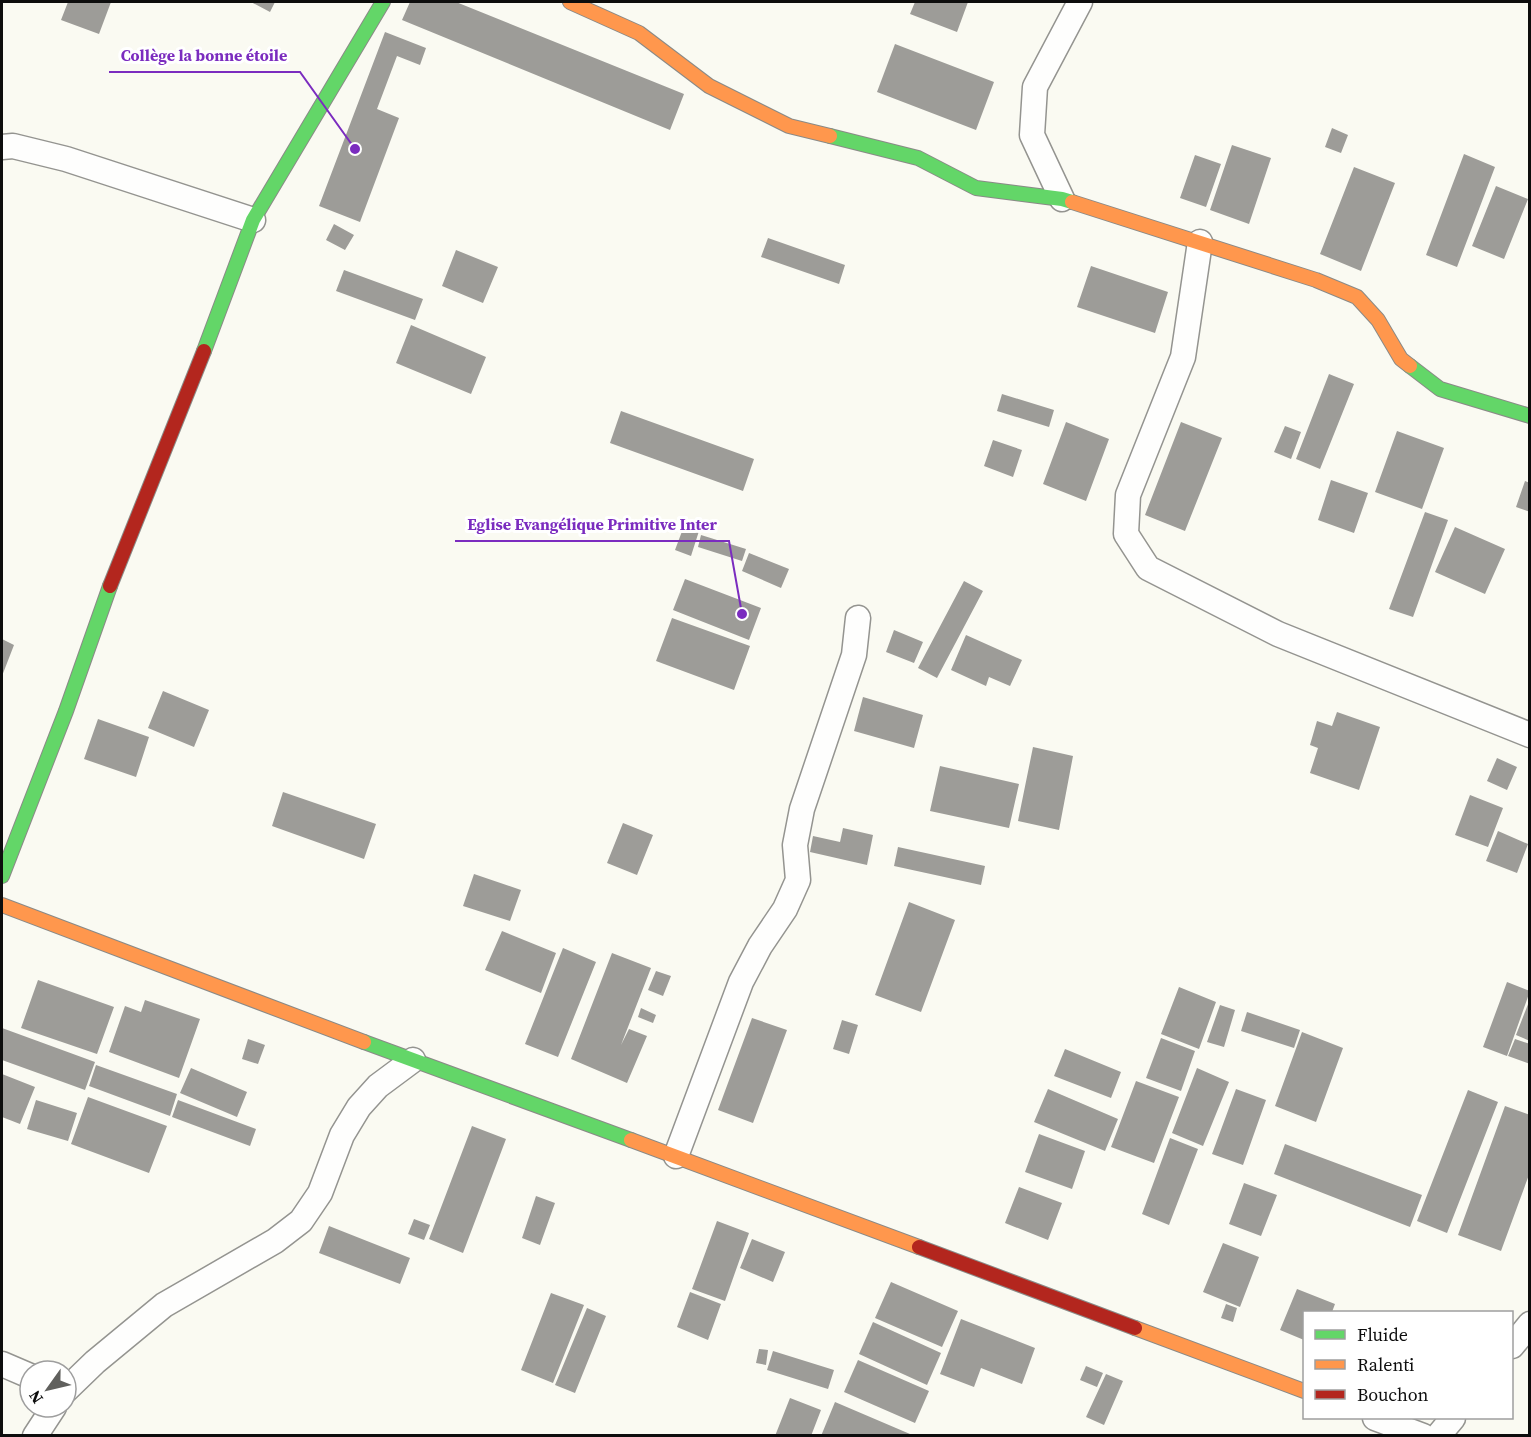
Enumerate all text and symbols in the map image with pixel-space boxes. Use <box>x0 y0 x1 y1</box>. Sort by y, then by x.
callout: Collège la bonne étoile <box>109 38 300 72</box>
text: Collège la bonne étoile <box>121 44 287 66</box>
callout: Eglise Evangélique Primitive Inter <box>455 507 729 541</box>
text: Eglise Evangélique Primitive Inter <box>467 513 717 535</box>
legend <box>1303 1311 1513 1419</box>
text: Fluide <box>1357 1322 1408 1347</box>
text: Ralenti <box>1357 1352 1414 1377</box>
north arrow <box>18 1359 78 1419</box>
text: Bouchon <box>1357 1382 1429 1407</box>
text: N <box>23 1386 48 1408</box>

